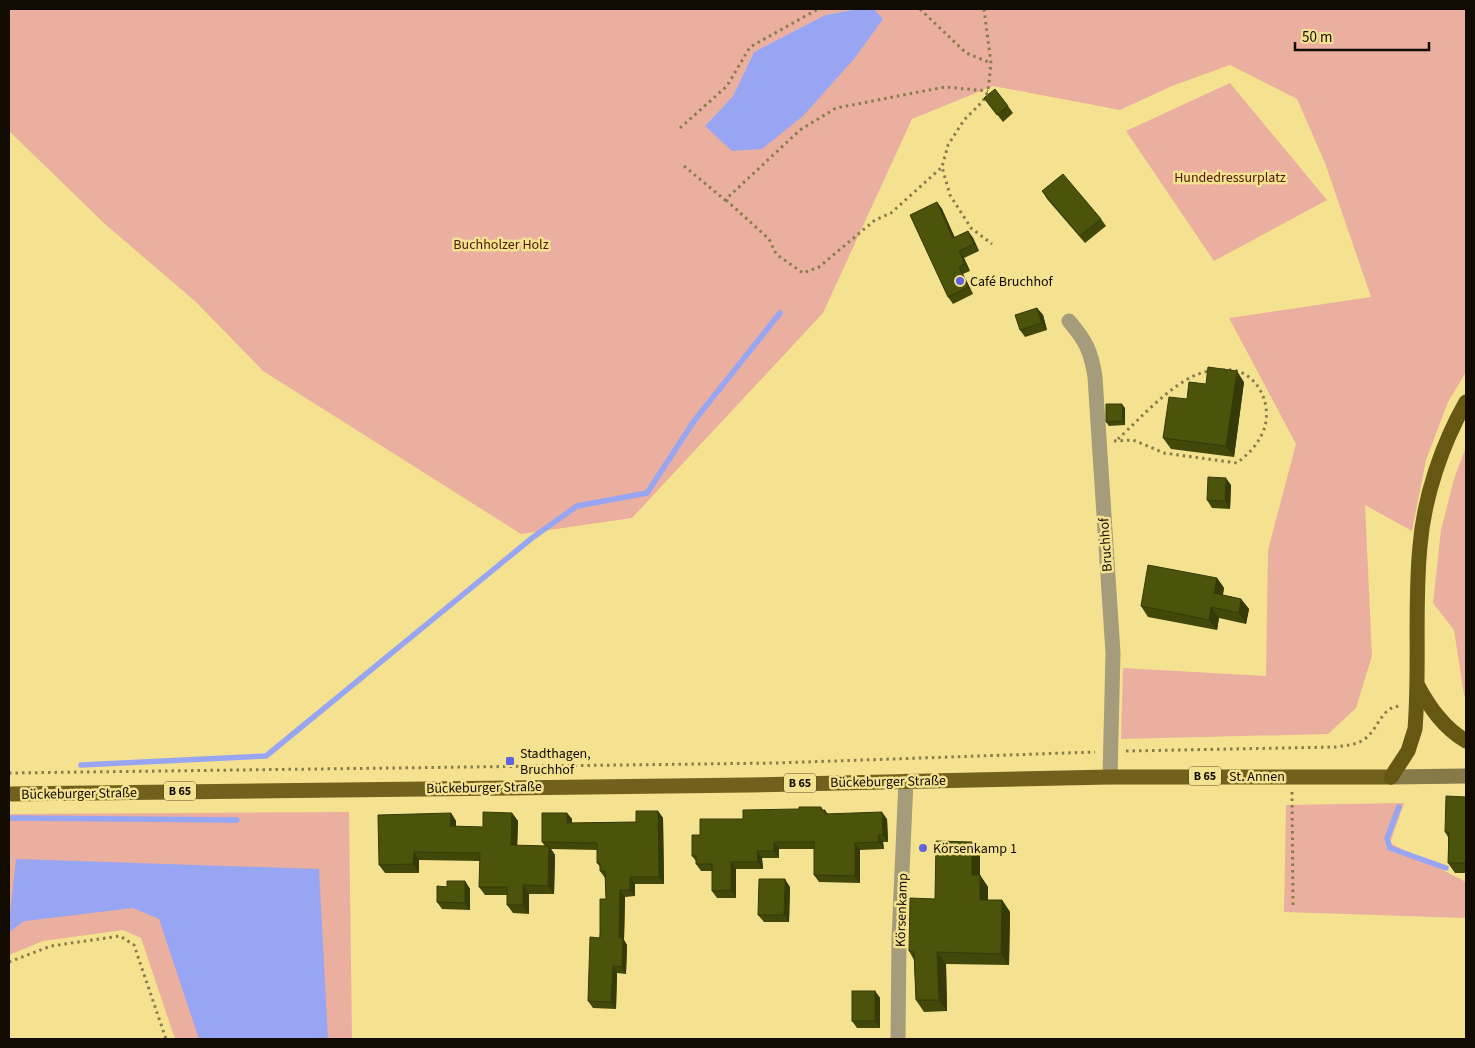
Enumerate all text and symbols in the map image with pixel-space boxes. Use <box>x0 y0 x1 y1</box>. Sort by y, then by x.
scale bar <box>1295 20 1429 52</box>
text: 50 m <box>1302 27 1332 48</box>
park label: Hundedressurplatz <box>1174 168 1286 188</box>
park label: Buchholzer Holz <box>453 235 549 255</box>
place label: Café Bruchhof <box>970 272 1054 292</box>
marker: Café Bruchhof <box>954 275 966 287</box>
street label: Bruchhof <box>1094 516 1118 573</box>
place label: Stadthagen, Bruchhof <box>520 744 591 780</box>
marker: Stadthagen, Bruchhof <box>504 755 516 767</box>
road number: B 65 <box>1189 766 1221 786</box>
street label: St. Annen <box>1229 767 1285 787</box>
street label: Bückeburger Straße <box>830 771 946 793</box>
road number: B 65 <box>784 774 816 792</box>
street label: Bückeburger Straße <box>426 777 542 799</box>
road number: B 65 <box>164 781 196 800</box>
street label: Bückeburger Straße <box>21 783 137 805</box>
place label: Körsenkamp 1 <box>933 839 1017 859</box>
marker: Körsenkamp 1 <box>917 842 929 854</box>
street label: Körsenkamp <box>891 872 913 947</box>

